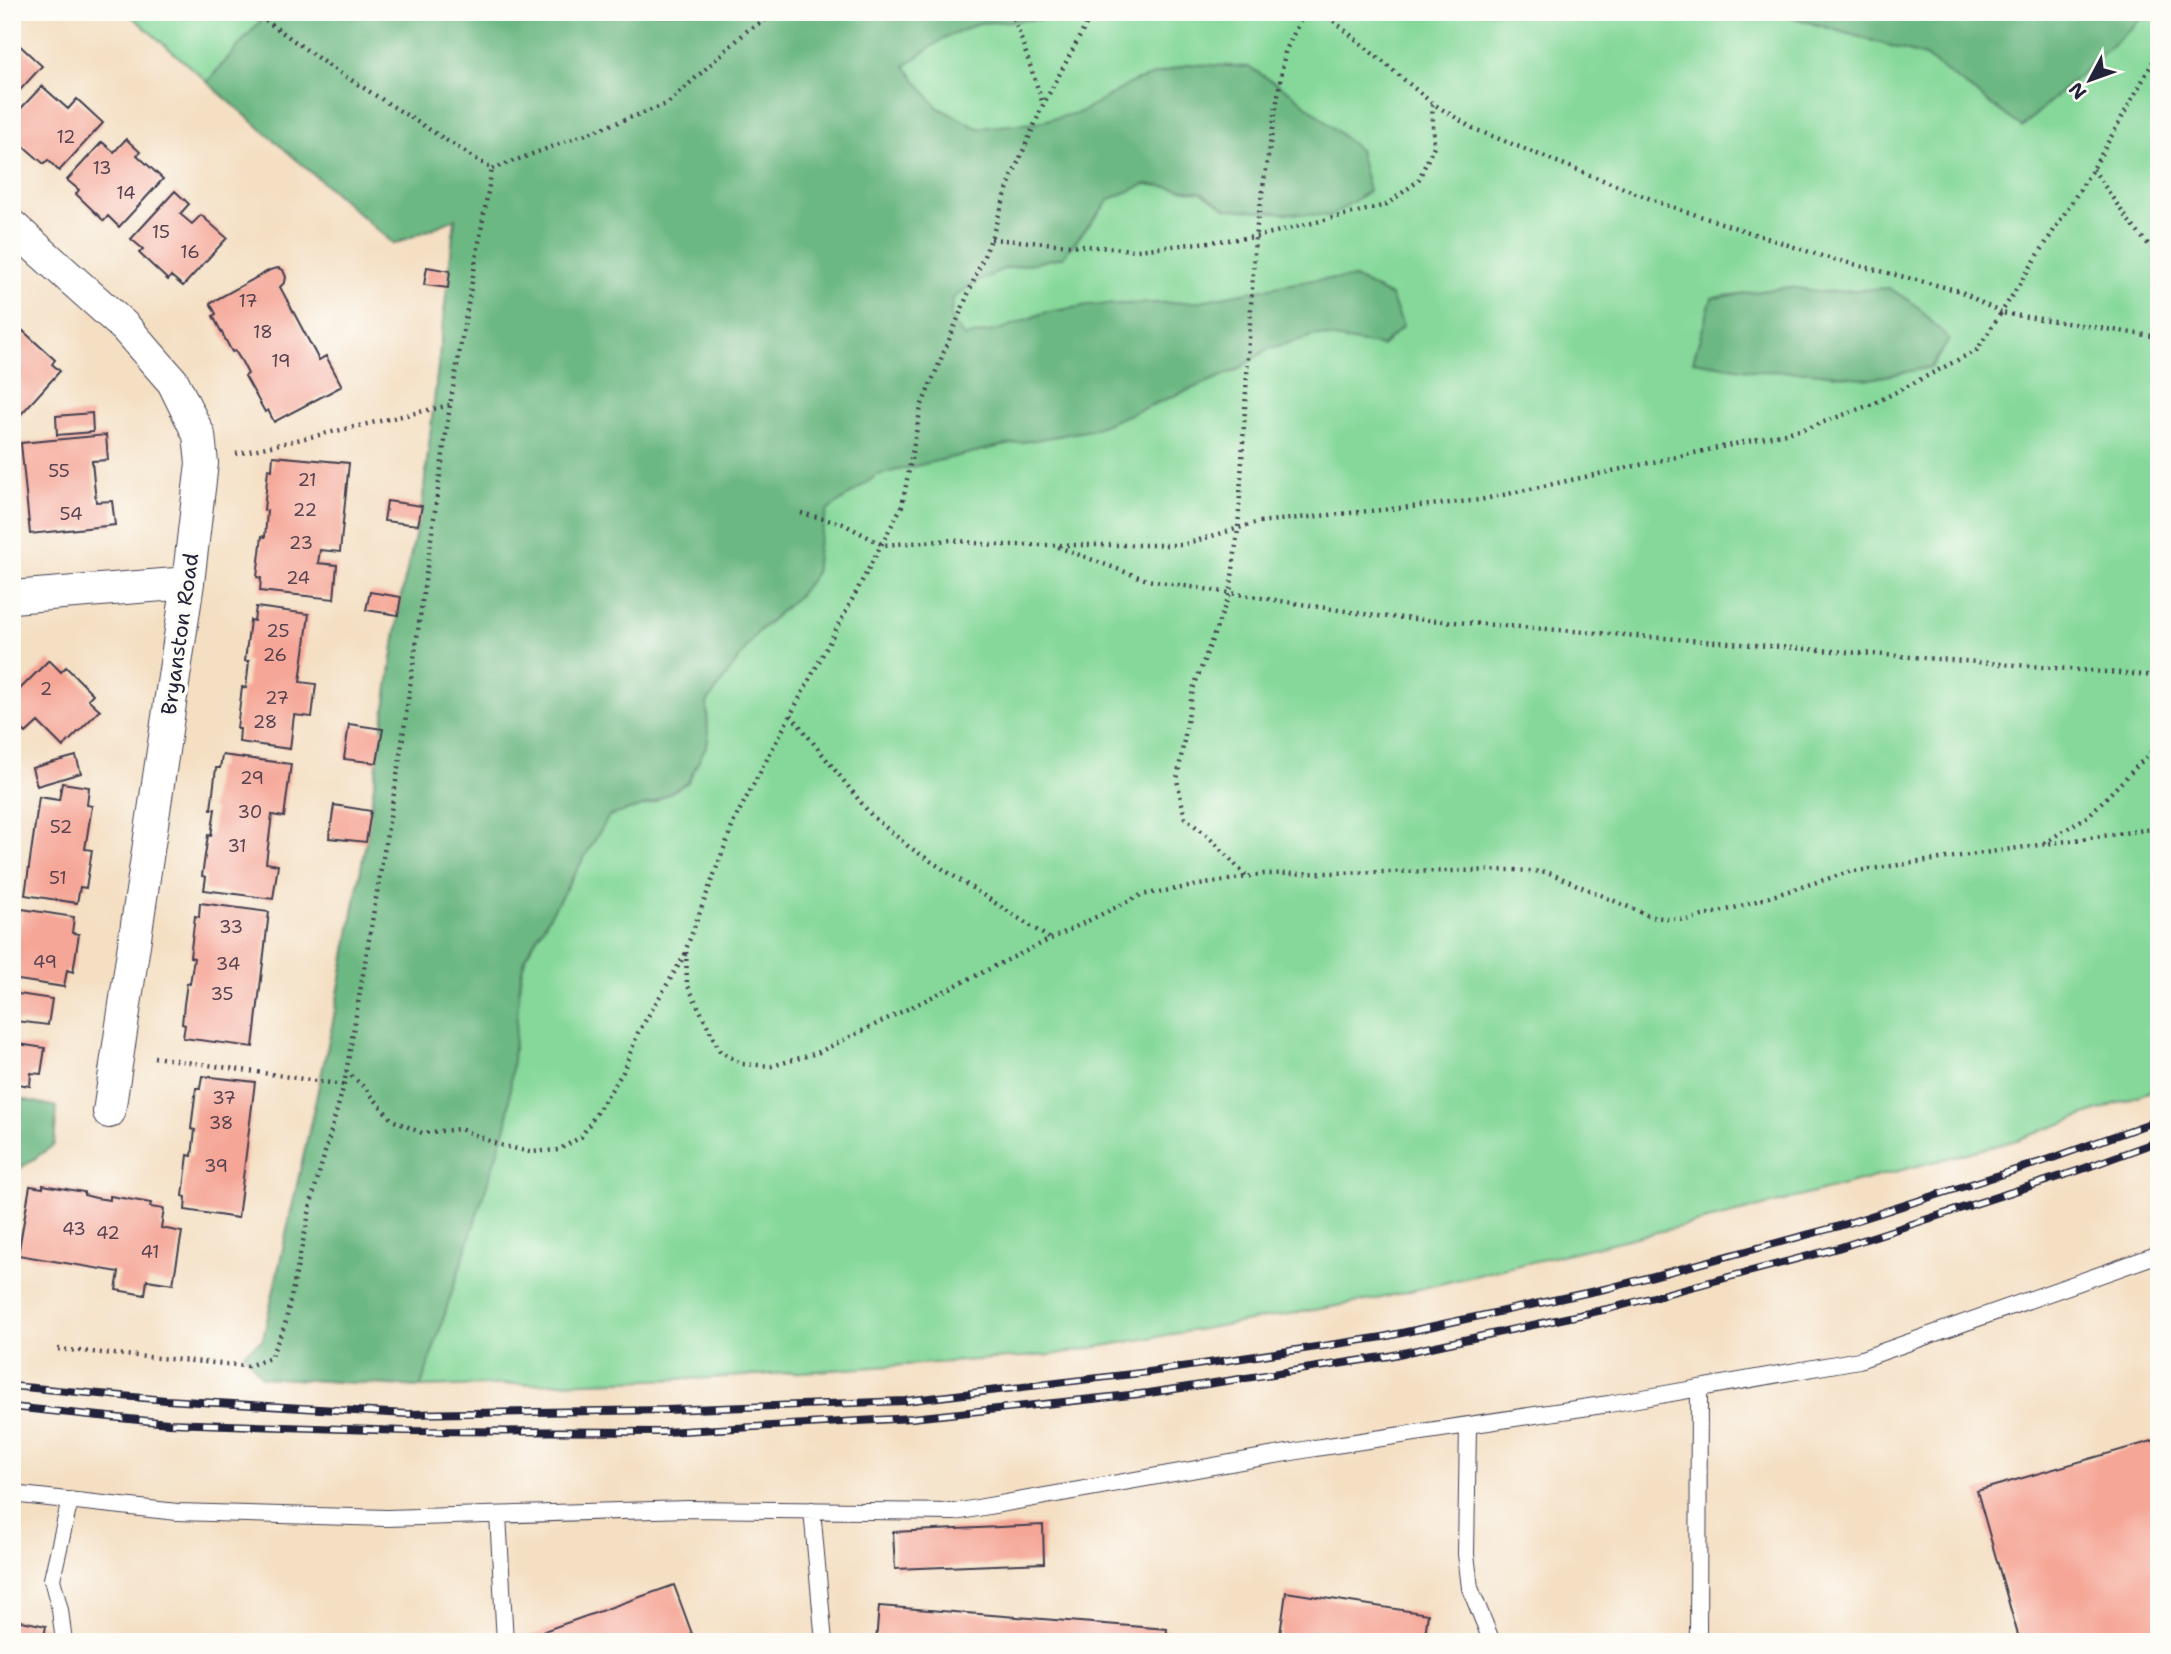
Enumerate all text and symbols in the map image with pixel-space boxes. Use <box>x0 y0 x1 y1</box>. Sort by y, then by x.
north arrow <box>2056 46 2126 116</box>
text: N <box>2063 77 2092 105</box>
house number: 12 <box>56 125 76 149</box>
house number: 13 <box>92 156 112 180</box>
house number: 14 <box>116 181 136 205</box>
house number: 15 <box>152 220 170 244</box>
house number: 16 <box>180 240 200 264</box>
house number: 17 <box>238 289 258 313</box>
house number: 18 <box>253 320 273 344</box>
house number: 19 <box>271 349 291 373</box>
house number: 55 <box>48 459 70 483</box>
house number: 21 <box>297 468 317 492</box>
house number: 22 <box>293 498 317 522</box>
house number: 54 <box>59 502 83 526</box>
house number: 23 <box>289 531 313 555</box>
street label: Bryanston Road <box>155 551 205 717</box>
house number: 24 <box>286 566 310 590</box>
house number: 25 <box>266 619 290 643</box>
house number: 26 <box>263 643 287 667</box>
house number: 2 <box>40 677 52 701</box>
house number: 27 <box>265 686 289 710</box>
house number: 28 <box>253 710 277 734</box>
house number: 29 <box>240 766 264 790</box>
house number: 30 <box>238 800 262 824</box>
house number: 52 <box>50 815 72 839</box>
house number: 31 <box>227 834 247 858</box>
house number: 51 <box>49 866 67 890</box>
house number: 33 <box>219 915 243 939</box>
house number: 49 <box>33 950 57 974</box>
house number: 34 <box>216 952 240 976</box>
house number: 35 <box>210 982 234 1006</box>
house number: 37 <box>212 1086 236 1110</box>
house number: 38 <box>209 1111 233 1135</box>
house number: 39 <box>204 1154 228 1178</box>
house number: 43 <box>62 1217 86 1241</box>
house number: 42 <box>96 1221 120 1245</box>
house number: 41 <box>140 1240 160 1264</box>

